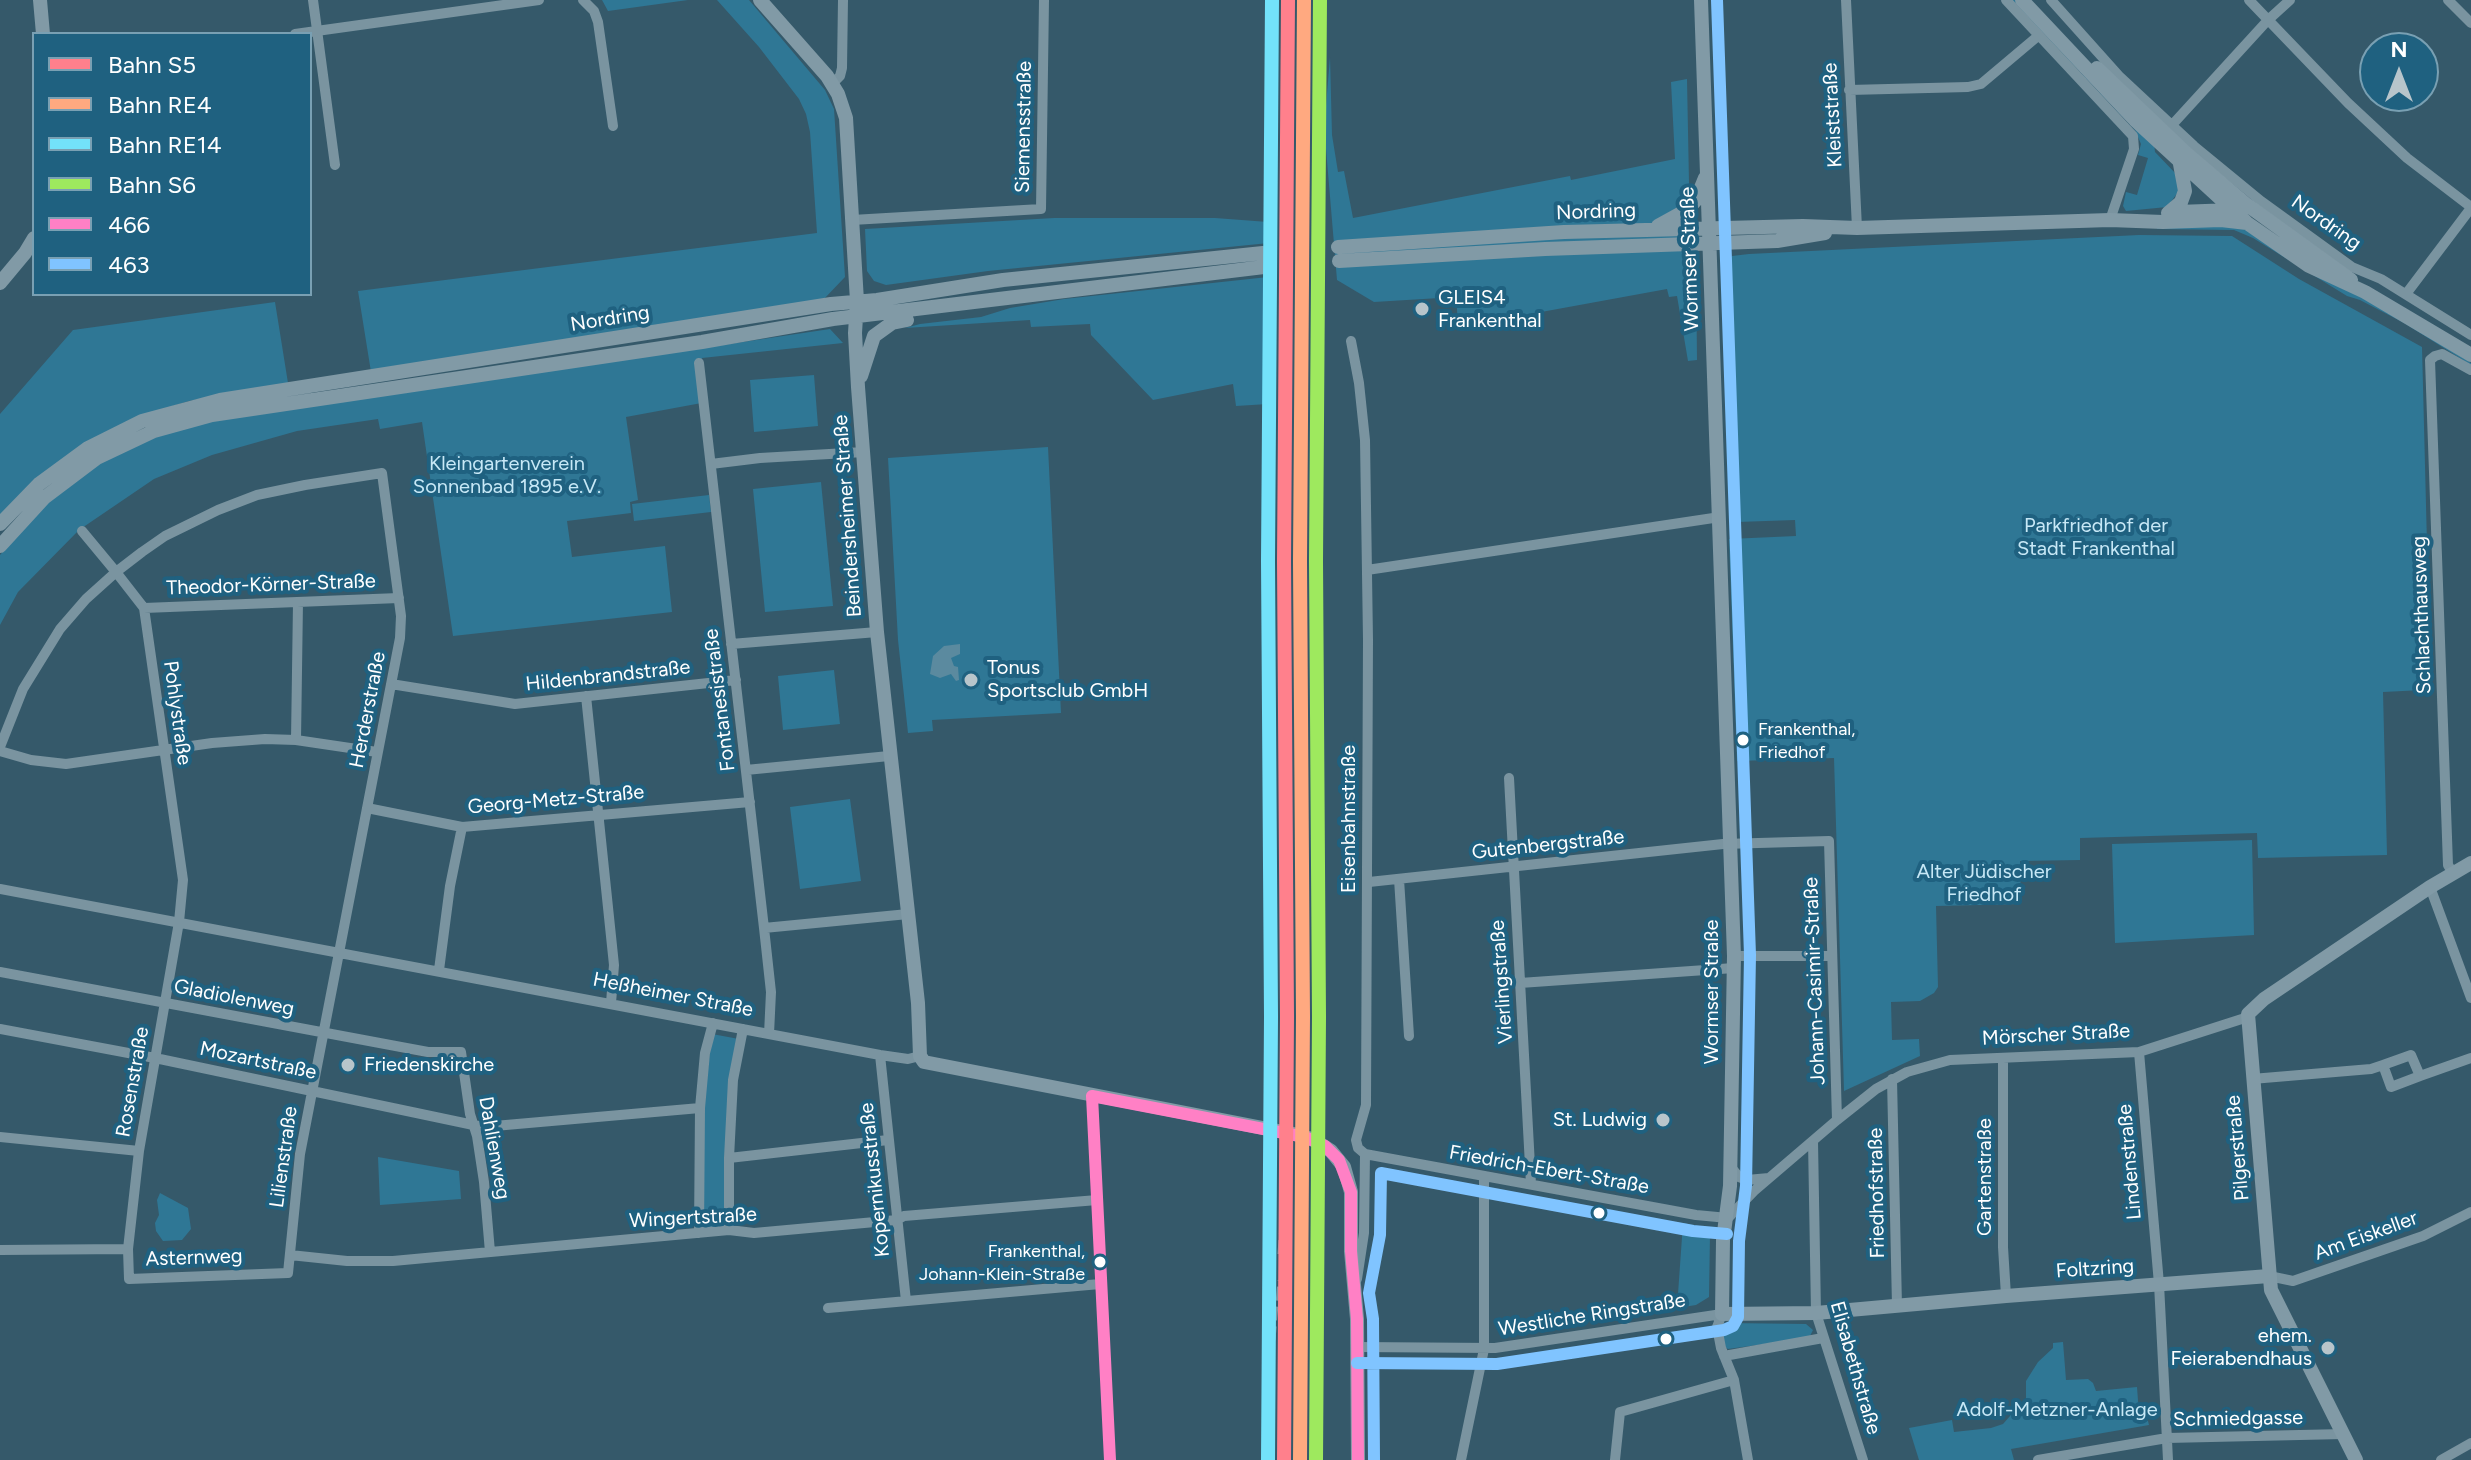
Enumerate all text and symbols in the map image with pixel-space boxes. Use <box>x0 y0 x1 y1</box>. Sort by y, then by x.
legend <box>32 32 312 296</box>
north arrow <box>2359 32 2439 112</box>
text: N <box>2390 36 2408 63</box>
text: Bahn S5 <box>108 50 196 79</box>
street label: Siemensstraße <box>1011 61 1037 193</box>
street label: Kleiststraße <box>1818 62 1848 168</box>
text: Bahn RE4 <box>108 90 212 119</box>
text: Bahn RE14 <box>108 130 222 159</box>
text: Bahn S6 <box>108 170 196 199</box>
street label: Wormser Straße <box>1675 186 1705 332</box>
street label: Nordring <box>2286 190 2366 256</box>
street label: Nordring <box>1556 199 1636 225</box>
text: 466 <box>108 210 150 239</box>
text: 463 <box>108 250 150 279</box>
place label: GLEIS4 Frankenthal <box>1438 286 1542 333</box>
marker: GLEIS4 Frankenthal <box>1413 300 1431 318</box>
street label: Nordring <box>569 301 651 337</box>
street label: Beindersheimer Straße <box>829 414 867 618</box>
park label: Kleingartenverein Sonnenbad 1895 e.V. <box>413 452 601 499</box>
park label: Parkfriedhof der Stadt Frankenthal <box>2017 514 2175 561</box>
street label: Schlachthausweg <box>2407 535 2437 695</box>
street label: Theodor-Körner-Straße <box>166 569 376 601</box>
street label: Fontanesistraße <box>699 627 741 773</box>
street label: Herderstraße <box>345 650 391 770</box>
street label: Hildenbrandstraße <box>524 655 692 697</box>
place label: Tonus Sportsclub GmbH <box>987 656 1148 703</box>
street label: Pohlystraße <box>158 659 196 767</box>
marker: Tonus Sportsclub GmbH <box>962 671 980 689</box>
place label: Frankenthal, Friedhof <box>1758 719 1855 762</box>
marker: Frankenthal, Friedhof <box>1735 732 1751 748</box>
street label: Eisenbahnstraße <box>1337 745 1361 893</box>
street label: Georg-Metz-Straße <box>467 780 645 820</box>
street label: Gutenbergstraße <box>1471 825 1625 865</box>
park label: Alter Jüdischer Friedhof <box>1917 860 2051 907</box>
street label: Johann-Casimir-Straße <box>1799 877 1831 1085</box>
street label: Vierlingstraße <box>1486 919 1518 1045</box>
street label: Wormser Straße <box>1700 920 1724 1064</box>
street label: Heßheimer Straße <box>591 968 755 1022</box>
street label: Gladiolenweg <box>172 975 296 1021</box>
street label: Mörscher Straße <box>1981 1019 2131 1051</box>
street label: Rosenstraße <box>111 1025 155 1139</box>
street label: Mozartstraße <box>197 1037 319 1085</box>
place label: Friedenskirche <box>364 1053 494 1077</box>
marker: Friedenskirche <box>339 1056 357 1074</box>
street label: Pilgerstraße <box>2221 1094 2255 1202</box>
street label: Dahlienweg <box>473 1095 515 1201</box>
street label: Kopernikusstraße <box>855 1102 895 1258</box>
street label: Lindenstraße <box>2113 1103 2147 1221</box>
street label: Lilienstraße <box>265 1105 303 1209</box>
place label: St. Ludwig <box>1553 1108 1647 1132</box>
marker: St. Ludwig <box>1654 1111 1672 1129</box>
street label: Gartenstraße <box>1973 1118 1997 1236</box>
street label: Friedhofstraße <box>1864 1127 1890 1259</box>
street label: Friedrich-Ebert-Straße <box>1447 1141 1651 1199</box>
street label: Wingertstraße <box>628 1203 758 1233</box>
unlabelled marker <box>1591 1205 1607 1221</box>
street label: Am Eiskeller <box>2311 1206 2421 1266</box>
place label: Frankenthal, Johann-Klein-Straße <box>919 1241 1085 1284</box>
street label: Asternweg <box>145 1244 243 1272</box>
marker: Frankenthal, Johann-Klein-Straße <box>1092 1254 1108 1270</box>
street label: Foltzring <box>2055 1254 2135 1284</box>
street label: Westliche Ringstraße <box>1497 1288 1687 1342</box>
street label: Elisabethstraße <box>1824 1298 1886 1438</box>
place label: ehem. Feierabendhaus <box>2170 1324 2312 1371</box>
unlabelled marker <box>1658 1331 1674 1347</box>
marker: ehem. Feierabendhaus <box>2319 1339 2337 1357</box>
park label: Adolf-Metzner-Anlage <box>1956 1398 2158 1422</box>
street label: Schmiedgasse <box>2173 1406 2303 1432</box>

